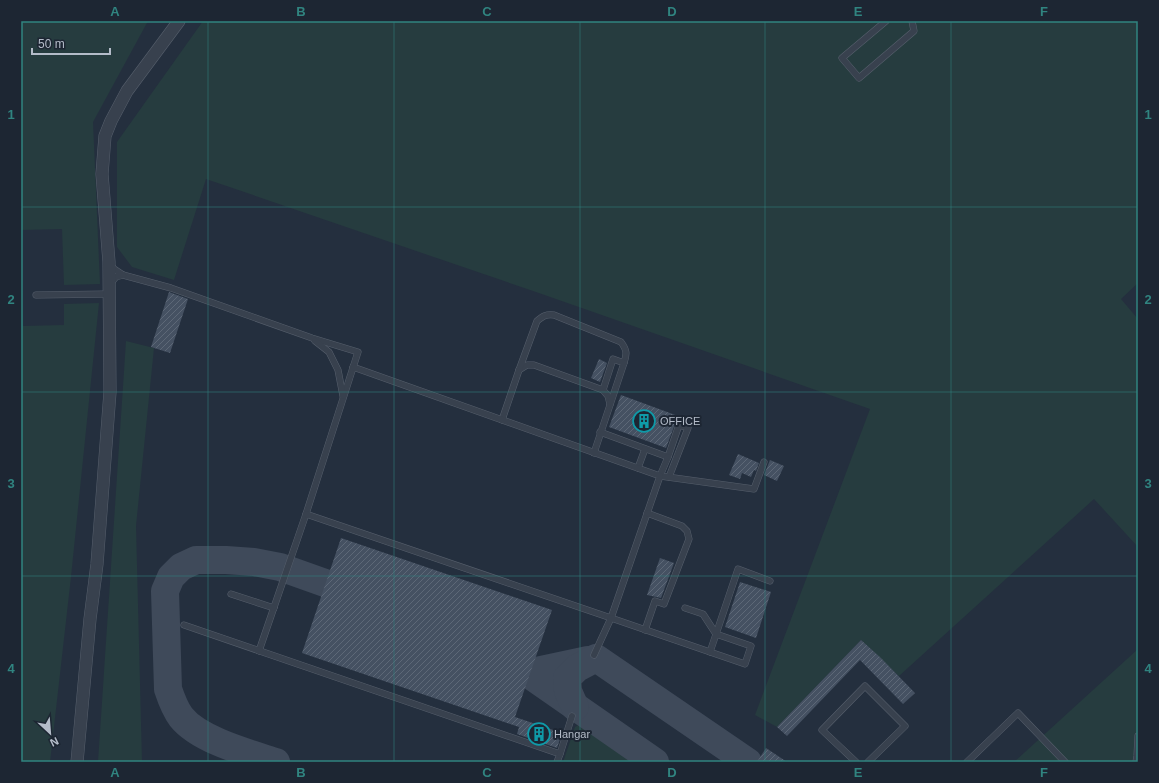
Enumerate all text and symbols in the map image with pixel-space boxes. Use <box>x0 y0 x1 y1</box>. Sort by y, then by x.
text: A <box>110 4 120 19</box>
text: B <box>296 4 306 19</box>
text: C <box>482 4 492 19</box>
text: D <box>667 4 677 19</box>
text: E <box>854 4 863 19</box>
text: F <box>1040 4 1048 19</box>
scale bar <box>32 30 110 56</box>
text: 50 m <box>38 37 65 51</box>
text: 1 <box>7 107 15 122</box>
text: 1 <box>1144 107 1152 122</box>
text: 2 <box>7 292 15 307</box>
text: 2 <box>1144 292 1152 307</box>
building icon: OFFICE <box>631 408 657 434</box>
place label: OFFICE <box>660 415 700 427</box>
text: 3 <box>7 476 15 491</box>
text: 3 <box>1144 476 1152 491</box>
text: 4 <box>7 661 15 676</box>
text: 4 <box>1144 661 1152 676</box>
north arrow <box>30 713 70 753</box>
building icon: Hangar <box>526 721 552 747</box>
place label: Hangar <box>554 728 590 740</box>
text: N <box>48 735 61 749</box>
text: A <box>110 765 120 780</box>
text: B <box>296 765 306 780</box>
text: C <box>482 765 492 780</box>
text: D <box>667 765 677 780</box>
text: E <box>854 765 863 780</box>
text: F <box>1040 765 1048 780</box>

